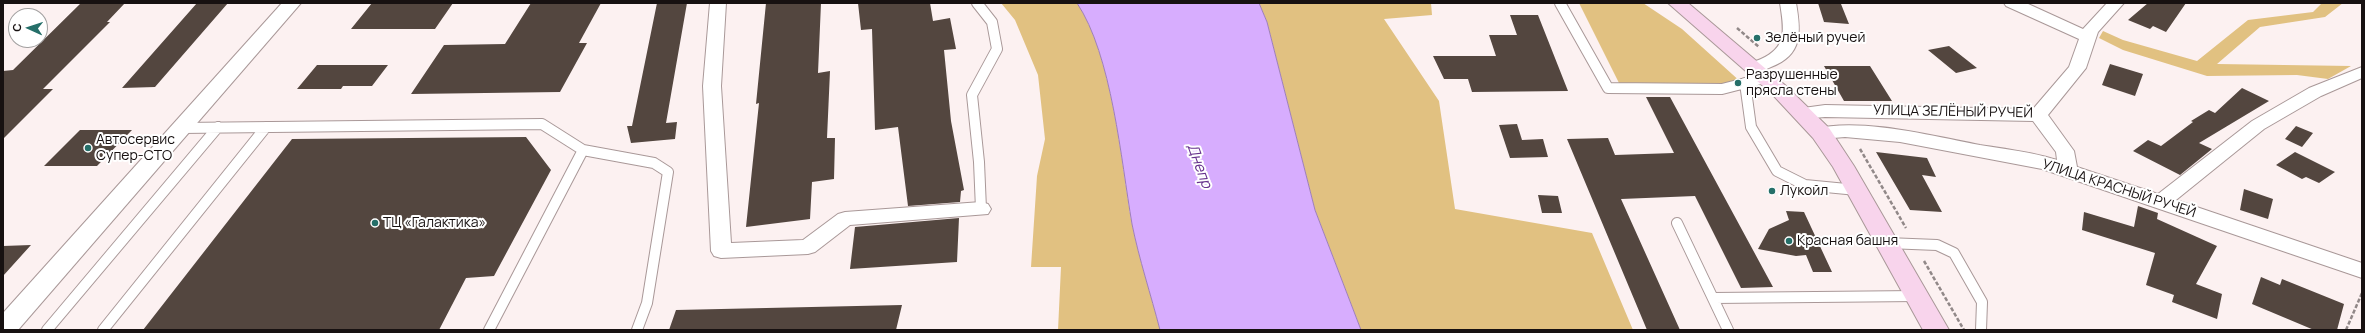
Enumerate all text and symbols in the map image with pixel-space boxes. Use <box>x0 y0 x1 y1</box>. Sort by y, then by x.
north arrow <box>8 8 48 48</box>
text: С <box>9 23 24 32</box>
place label: Зелёный ручей <box>1765 30 1865 46</box>
marker: Зелёный ручей <box>1752 33 1762 43</box>
place label: Разрушенные прясла стены <box>1746 67 1838 100</box>
marker: Разрушенные прясла стены <box>1733 78 1743 88</box>
street label: УЛИЦА ЗЕЛЁНЫЙ РУЧЕЙ <box>1873 102 2033 122</box>
place label: Автосервис Супер-СТО <box>96 132 175 164</box>
water label: Днепр <box>1183 141 1215 191</box>
marker: Автосервис Супер-СТО <box>83 143 93 153</box>
street label: УЛИЦА КРАСНЫЙ РУЧЕЙ <box>2040 156 2198 222</box>
place label: Лукойл <box>1780 183 1828 199</box>
marker: Лукойл <box>1767 186 1777 196</box>
place label: ТЦ «Галактика» <box>383 215 486 231</box>
marker: ТЦ «Галактика» <box>370 218 380 228</box>
place label: Красная башня <box>1797 233 1898 249</box>
marker: Красная башня <box>1784 236 1794 246</box>

